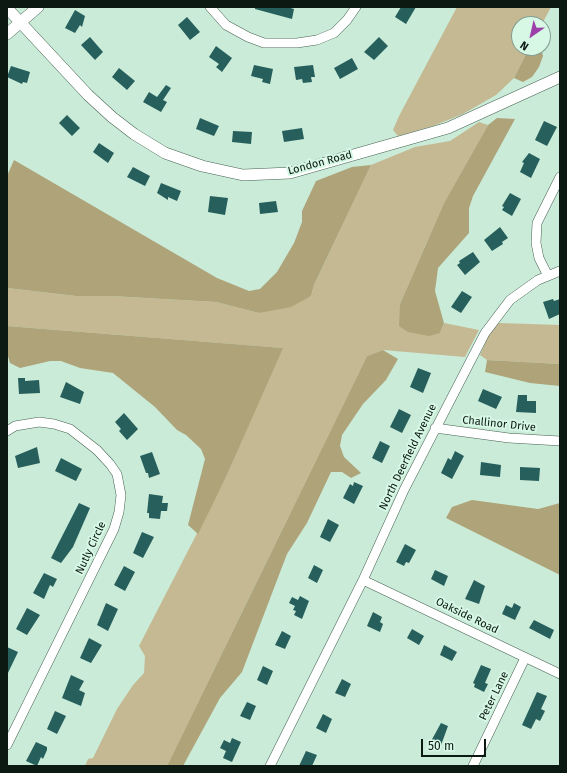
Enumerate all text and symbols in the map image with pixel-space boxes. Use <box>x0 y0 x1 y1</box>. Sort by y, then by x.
north arrow <box>511 16 551 56</box>
text: N <box>518 38 531 53</box>
street label: London Road <box>287 148 353 178</box>
street label: North Deerfield Avenue <box>377 402 439 512</box>
street label: Challinor Drive <box>462 414 536 434</box>
street label: Nutly Circle <box>73 519 109 577</box>
street label: Oakside Road <box>433 595 501 637</box>
street label: Peter Lane <box>476 669 512 723</box>
scale bar <box>423 731 488 757</box>
text: 50 m <box>428 739 454 753</box>

